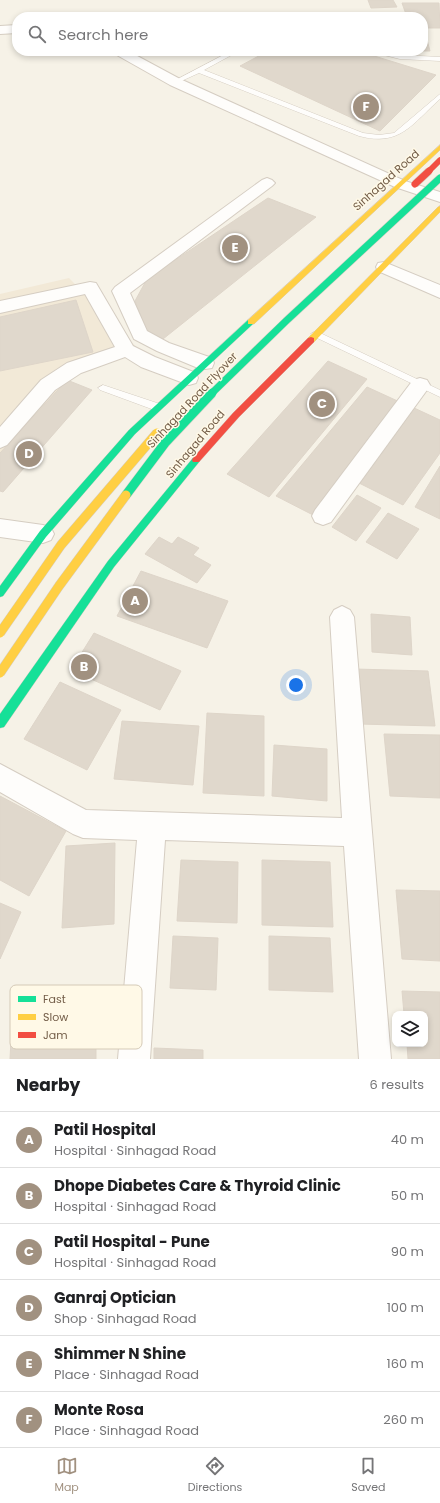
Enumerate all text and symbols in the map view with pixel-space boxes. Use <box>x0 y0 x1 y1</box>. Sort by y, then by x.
search box <box>12 12 428 56</box>
icon: search <box>26 23 48 45</box>
text: Search here <box>58 24 148 45</box>
pin: F <box>353 92 379 122</box>
street label: Sinhagad Road <box>349 146 423 214</box>
pin: E <box>222 233 248 263</box>
street label: Sinhagad Road Flyover <box>144 349 240 451</box>
pin: C <box>309 389 335 419</box>
street label: Sinhagad Road <box>163 407 227 481</box>
pin: D <box>16 439 42 469</box>
pin: A <box>122 586 148 616</box>
pin: B <box>71 652 97 682</box>
your location <box>286 675 306 695</box>
legend <box>10 985 142 1049</box>
text: Fast <box>43 991 66 1007</box>
text: Slow <box>43 1009 68 1025</box>
map controls <box>392 1011 428 1047</box>
button: layers <box>392 1011 428 1047</box>
text: Jam <box>43 1027 68 1043</box>
text: Nearby <box>16 1073 80 1097</box>
text: 6 results <box>370 1075 424 1094</box>
text: Patil Hospital <box>54 1119 156 1140</box>
text: A <box>24 1130 34 1149</box>
text: 40 m <box>391 1130 424 1149</box>
text: Hospital · Sinhagad Road <box>54 1141 216 1160</box>
text: Dhope Diabetes Care & Thyroid Clinic <box>54 1175 341 1196</box>
text: B <box>25 1186 33 1205</box>
text: 50 m <box>391 1186 424 1205</box>
text: Hospital · Sinhagad Road <box>54 1197 216 1216</box>
text: Patil Hospital - Pune <box>54 1231 210 1252</box>
text: C <box>24 1242 34 1261</box>
text: 90 m <box>391 1242 424 1261</box>
text: Hospital · Sinhagad Road <box>54 1253 216 1272</box>
text: Ganraj Optician <box>54 1287 176 1308</box>
text: D <box>24 1298 34 1317</box>
text: 100 m <box>387 1298 424 1317</box>
text: Shop · Sinhagad Road <box>54 1309 197 1328</box>
text: Shimmer N Shine <box>54 1343 186 1364</box>
text: E <box>25 1354 33 1373</box>
text: 160 m <box>387 1354 424 1373</box>
text: Place · Sinhagad Road <box>54 1365 199 1384</box>
text: Monte Rosa <box>54 1399 144 1420</box>
text: F <box>25 1410 33 1429</box>
text: 260 m <box>383 1410 424 1429</box>
text: Place · Sinhagad Road <box>54 1421 199 1440</box>
tab: Map <box>54 1455 79 1496</box>
tab: Directions <box>188 1455 242 1496</box>
tab: Saved <box>351 1455 386 1496</box>

